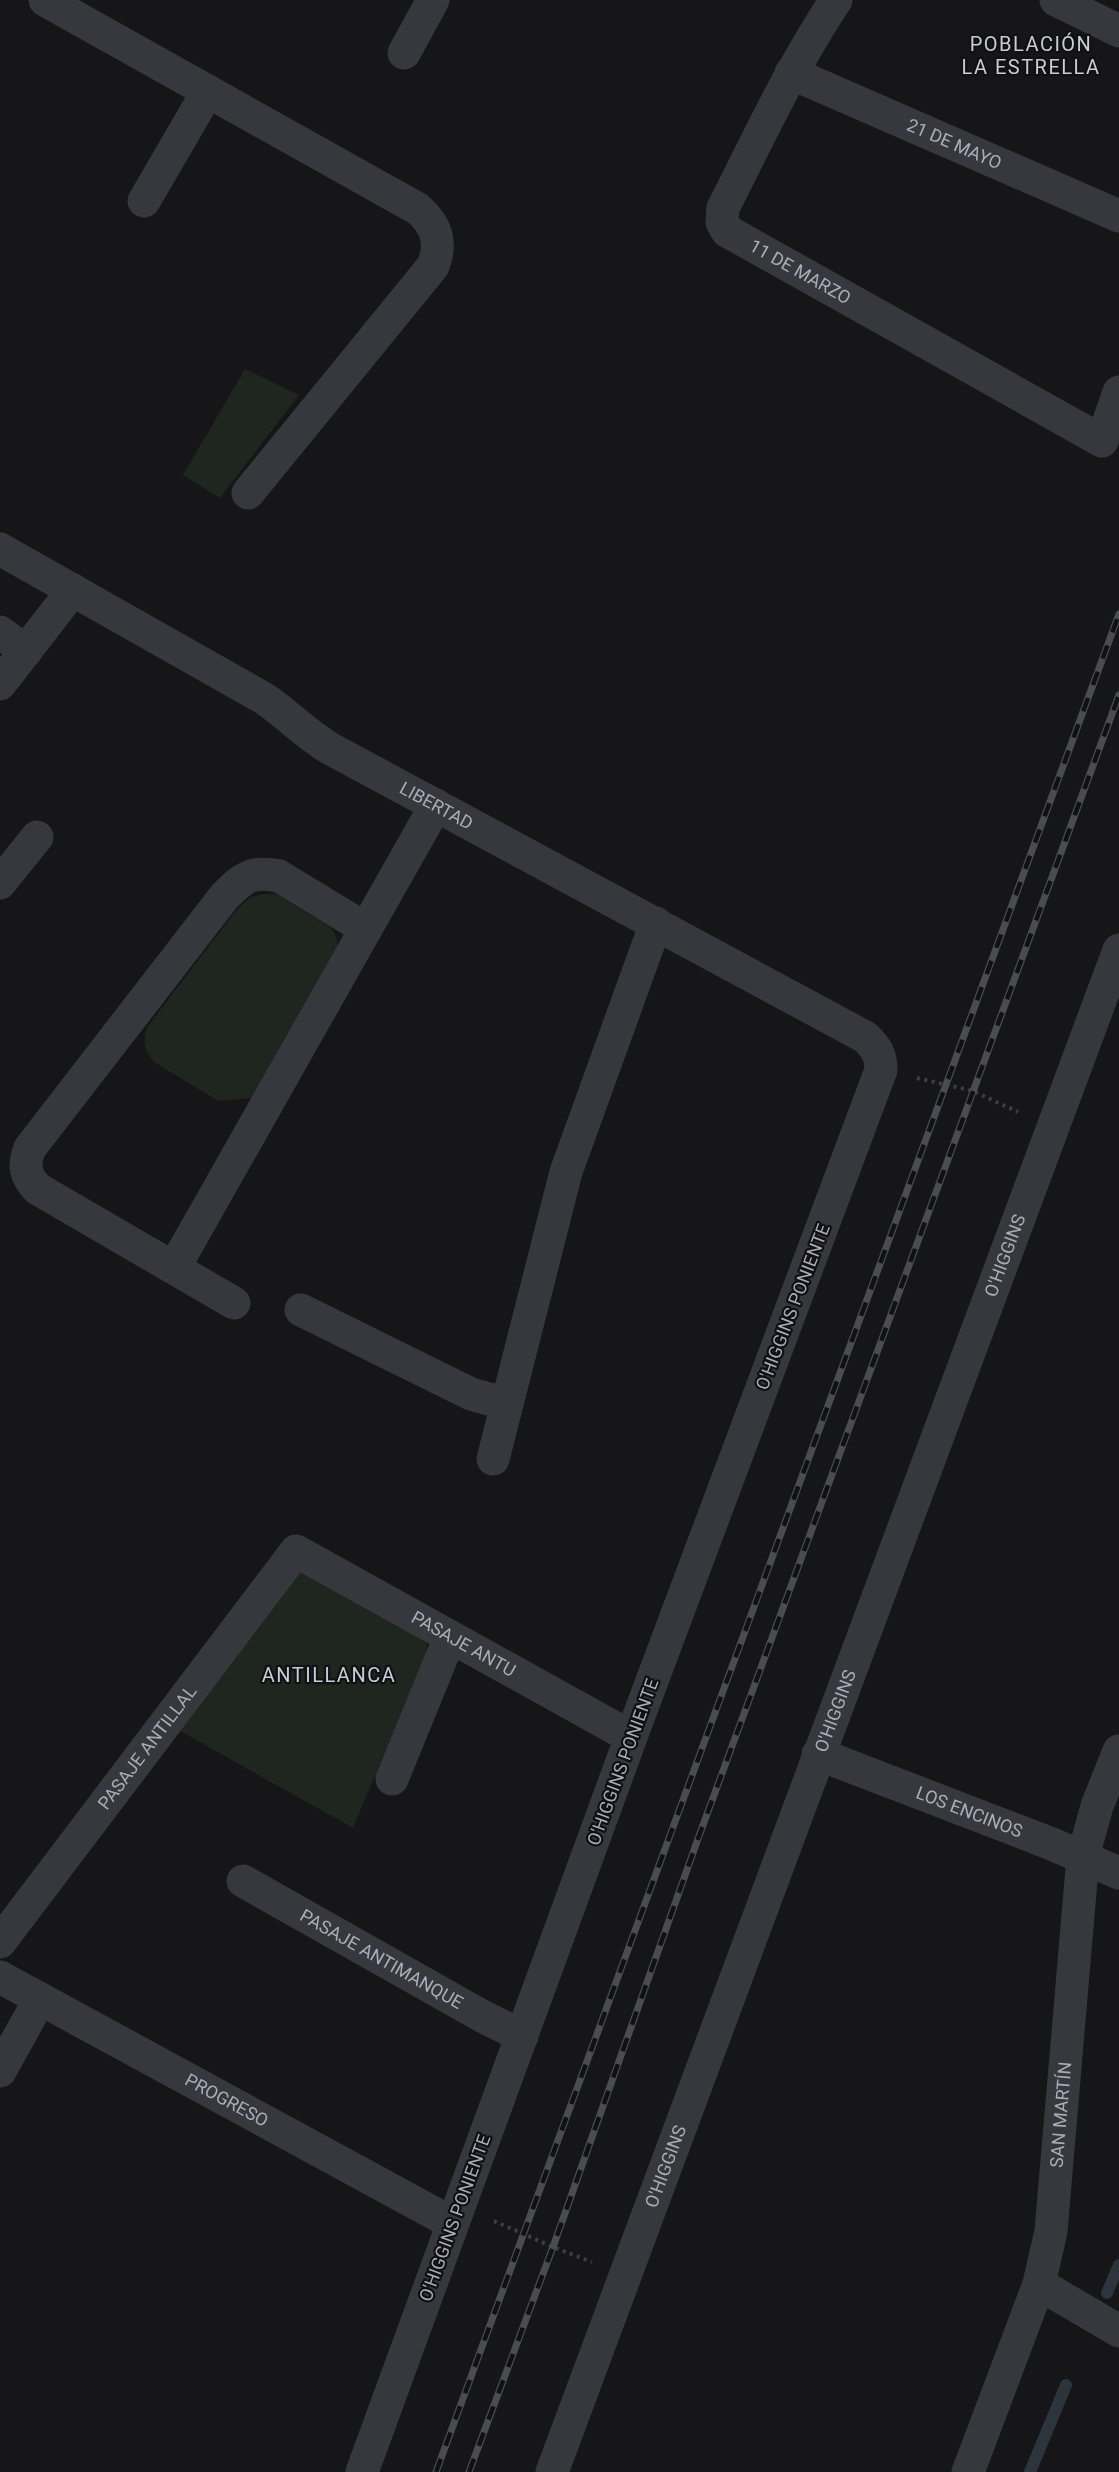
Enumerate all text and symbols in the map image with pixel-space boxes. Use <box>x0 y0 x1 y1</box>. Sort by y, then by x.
district label: POBLACIÓN LA ESTRELLA <box>961 32 1101 79</box>
street label: 21 DE MAYO <box>904 114 1005 173</box>
street label: 11 DE MARZO <box>746 235 855 308</box>
street label: LIBERTAD <box>396 777 477 834</box>
street label: O'HIGGINS <box>980 1211 1030 1300</box>
street label: O'HIGGINS PONIENTE <box>751 1221 834 1393</box>
street label: PASAJE ANTU <box>408 1606 519 1681</box>
district label: ANTILLANCA <box>262 1663 396 1687</box>
street label: O'HIGGINS <box>810 1667 860 1755</box>
street label: O'HIGGINS PONIENTE <box>583 1676 662 1848</box>
street label: PASAJE ANTILLAL <box>93 1681 201 1813</box>
street label: LOS ENCINOS <box>913 1782 1026 1842</box>
street label: PASAJE ANTIMANQUE <box>297 1904 467 2013</box>
street label: SAN MARTÍN <box>1045 2061 1075 2169</box>
street label: PROGRESO <box>182 2069 272 2131</box>
street label: O'HIGGINS <box>640 2122 690 2210</box>
street label: O'HIGGINS PONIENTE <box>415 2132 494 2304</box>

